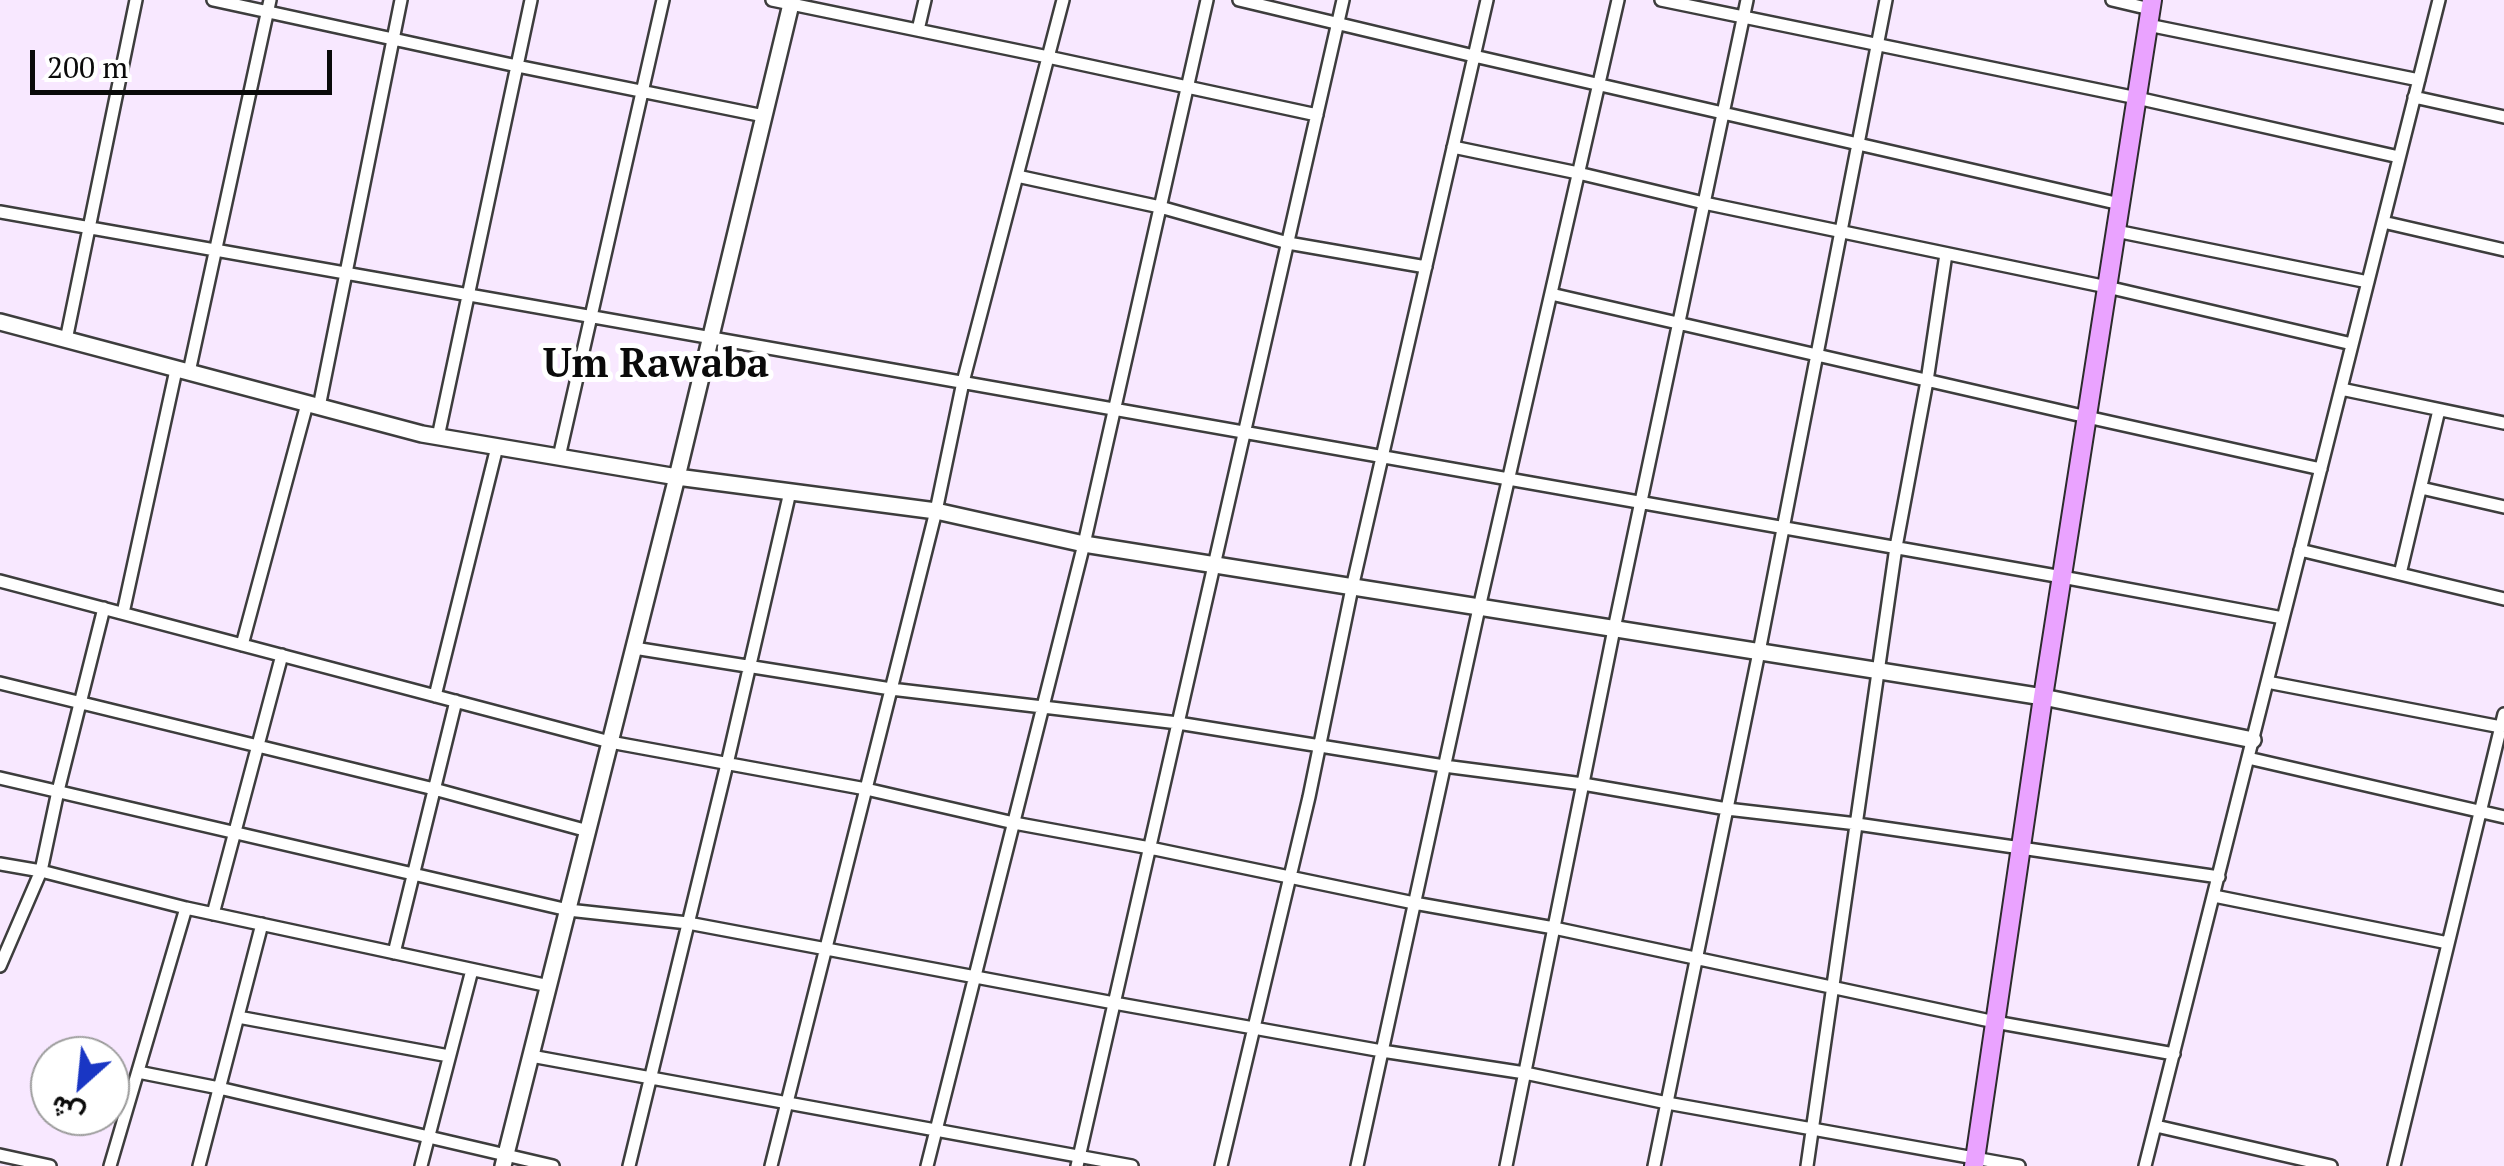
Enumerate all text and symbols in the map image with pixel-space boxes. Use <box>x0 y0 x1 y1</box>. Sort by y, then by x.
scale bar <box>35 30 338 92</box>
text: 200 m <box>47 47 128 87</box>
district label: Um Rawaba <box>543 342 769 390</box>
north arrow <box>30 1036 130 1136</box>
text: ش <box>44 1087 90 1136</box>

